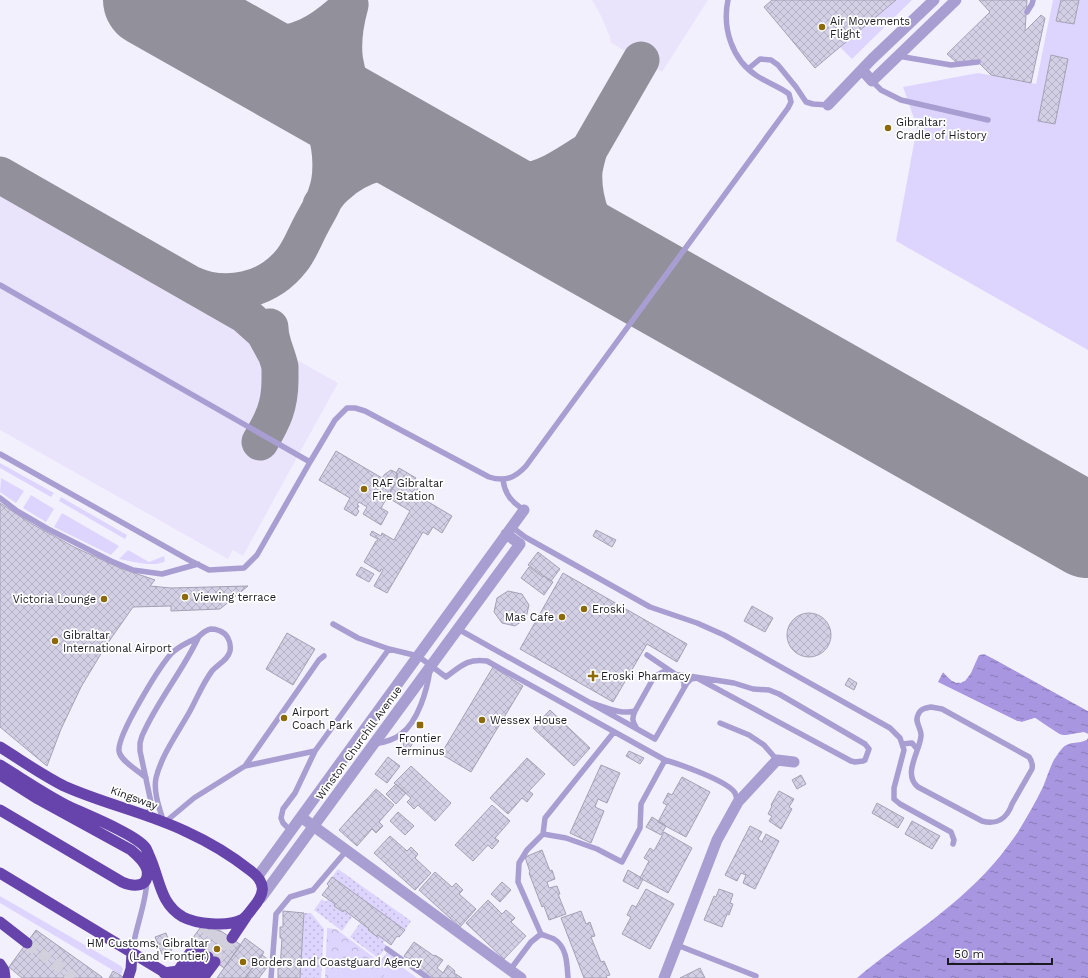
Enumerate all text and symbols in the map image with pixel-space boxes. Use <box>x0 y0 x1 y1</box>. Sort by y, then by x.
place label: Air Movements Flight <box>830 15 910 41</box>
marker: Air Movements Flight <box>817 22 827 32</box>
place label: Gibraltar: Cradle of History <box>896 116 987 142</box>
marker: Gibraltar: Cradle of History <box>883 123 893 133</box>
place label: RAF Gibraltar Fire Station <box>372 477 444 503</box>
marker: RAF Gibraltar Fire Station <box>359 484 369 494</box>
place label: Viewing terrace <box>193 591 276 604</box>
marker: Viewing terrace <box>180 592 190 602</box>
place label: Victoria Lounge <box>13 593 96 606</box>
marker: Victoria Lounge <box>99 594 109 604</box>
place label: Eroski <box>592 603 625 616</box>
marker: Eroski <box>579 604 589 614</box>
place label: Mas Cafe <box>505 611 554 624</box>
marker: Mas Cafe <box>557 612 567 622</box>
place label: Gibraltar International Airport <box>63 629 172 655</box>
marker: Gibraltar International Airport <box>50 636 60 646</box>
place label: Eroski Pharmacy <box>601 670 691 683</box>
marker: Eroski Pharmacy <box>588 671 598 681</box>
street label: Winston Churchill Avenue <box>313 683 405 803</box>
place label: Airport Coach Park <box>292 706 353 732</box>
marker: Airport Coach Park <box>279 713 289 723</box>
place label: Wessex House <box>490 714 567 727</box>
marker: Wessex House <box>477 715 487 725</box>
marker: Frontier Terminus <box>415 720 425 730</box>
place label: Frontier Terminus <box>395 732 445 758</box>
street label: Kingsway <box>109 784 160 813</box>
place label: HM Customs, Gibraltar (Land Frontier) <box>87 937 209 963</box>
scale bar <box>948 940 1052 966</box>
marker: HM Customs, Gibraltar (Land Frontier) <box>212 944 222 954</box>
text: 50 m <box>954 947 984 961</box>
place label: Borders and Coastguard Agency <box>251 956 422 969</box>
marker: Borders and Coastguard Agency <box>238 957 248 967</box>

